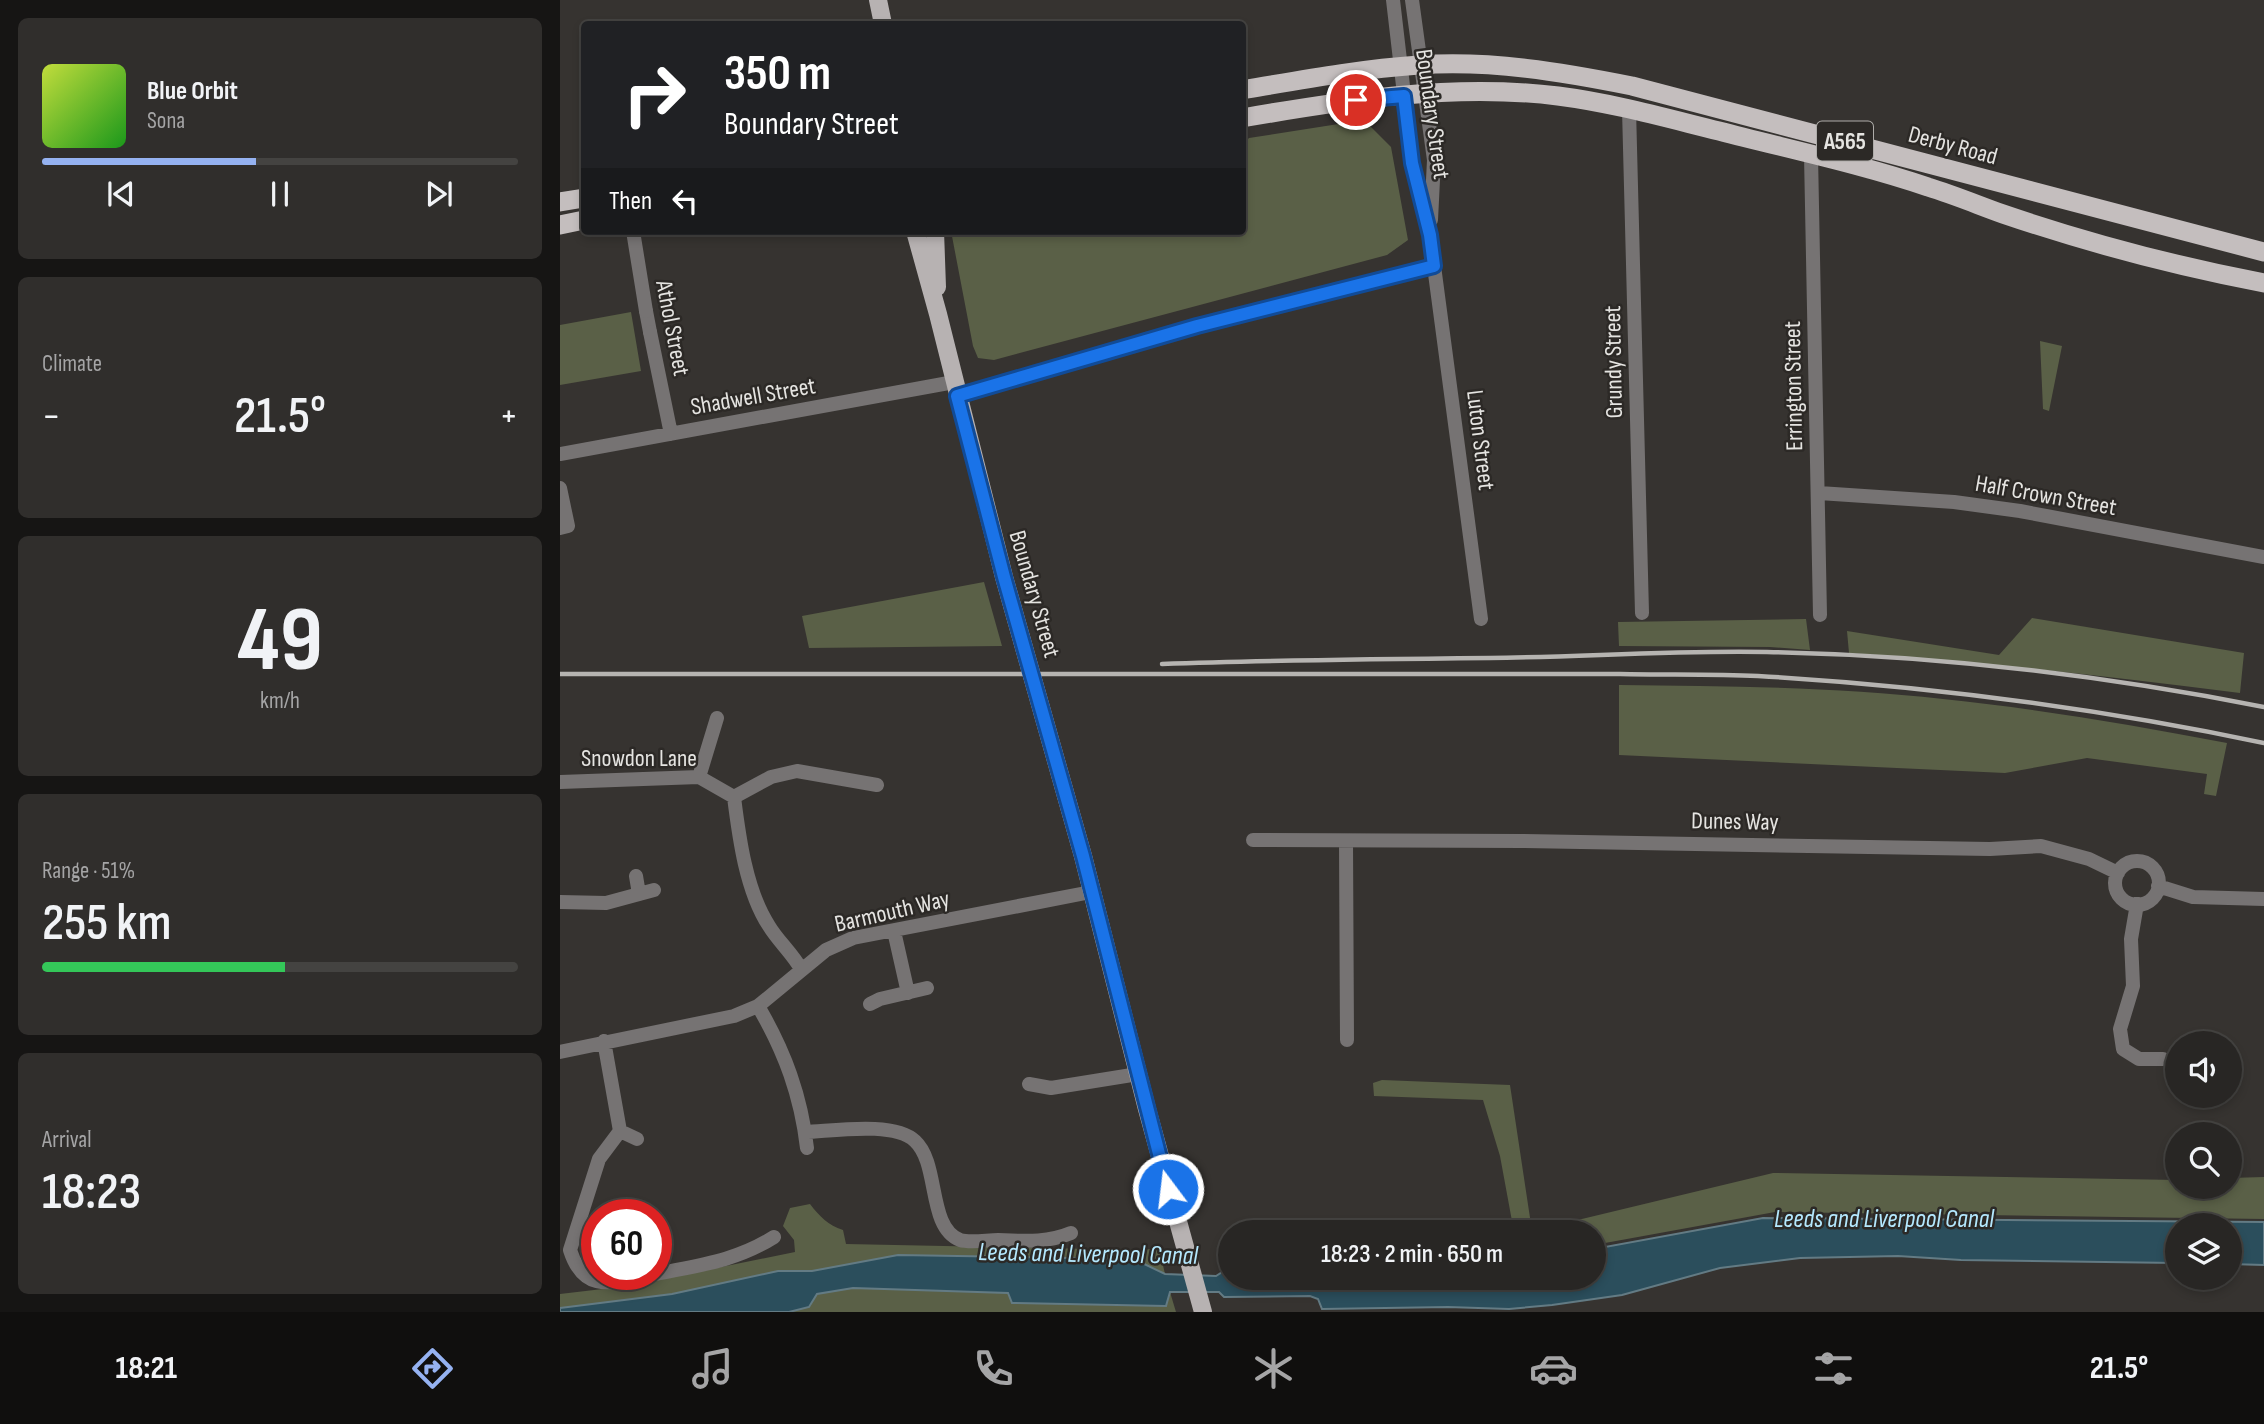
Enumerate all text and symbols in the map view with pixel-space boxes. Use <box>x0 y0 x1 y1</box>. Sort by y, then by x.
text: 350 m <box>724 45 831 104</box>
street label: Boundary Street <box>1409 47 1456 181</box>
icon: right <box>609 49 700 140</box>
pin <box>1326 70 1386 130</box>
text: Blue Orbit <box>147 76 238 107</box>
icon: arrive <box>1337 81 1375 119</box>
text: Boundary Street <box>724 105 899 144</box>
text: Sona <box>147 107 185 135</box>
street label: Derby Road <box>1905 120 2001 171</box>
road number: A565 <box>1817 122 1873 160</box>
icon: previous <box>102 175 140 213</box>
icon: pause <box>261 175 299 213</box>
icon: next <box>420 175 458 213</box>
icon: left <box>666 182 704 220</box>
text: Then <box>609 186 652 217</box>
street label: Athol Street <box>649 277 696 378</box>
street label: Grundy Street <box>1598 305 1629 419</box>
street label: Errington Street <box>1778 321 1809 451</box>
text: Climate <box>42 350 102 378</box>
street label: Shadwell Street <box>688 371 818 422</box>
text: 21.5° <box>234 385 326 448</box>
street label: Luton Street <box>1460 388 1501 492</box>
text: − <box>42 394 61 439</box>
text: + <box>499 394 518 439</box>
street label: Half Crown Street <box>1973 469 2119 522</box>
street label: Boundary Street <box>1003 527 1067 661</box>
text: 49 <box>237 587 323 696</box>
text: km/h <box>260 687 300 715</box>
street label: Snowdon Lane <box>581 744 697 773</box>
street label: Dunes Way <box>1691 806 1779 837</box>
text: Range · 51% <box>42 857 135 885</box>
street label: Barmouth Way <box>832 884 952 939</box>
text: 255 km <box>42 892 171 955</box>
map controls <box>2165 1031 2242 1290</box>
button: sound <box>2165 1031 2242 1108</box>
button: search <box>2165 1122 2242 1199</box>
text: Arrival <box>42 1126 91 1154</box>
position arrow <box>1131 1152 1205 1226</box>
text: 18:23 <box>42 1161 141 1224</box>
speed limit sign: 60 <box>581 1199 672 1290</box>
water label: Leeds and Liverpool Canal <box>1774 1204 1995 1235</box>
button: layers <box>2165 1213 2242 1290</box>
water label: Leeds and Liverpool Canal <box>978 1237 1199 1272</box>
text: 18:23 · 2 min · 650 m <box>1321 1239 1503 1270</box>
icon: directions <box>408 1344 457 1393</box>
icon: music <box>688 1344 737 1393</box>
icon: phone <box>969 1344 1018 1393</box>
icon: climate <box>1249 1344 1298 1393</box>
icon: car <box>1529 1344 1578 1393</box>
icon: filters <box>1809 1344 1858 1393</box>
text: 18:21 <box>116 1349 177 1388</box>
text: 21.5° <box>2090 1349 2148 1388</box>

